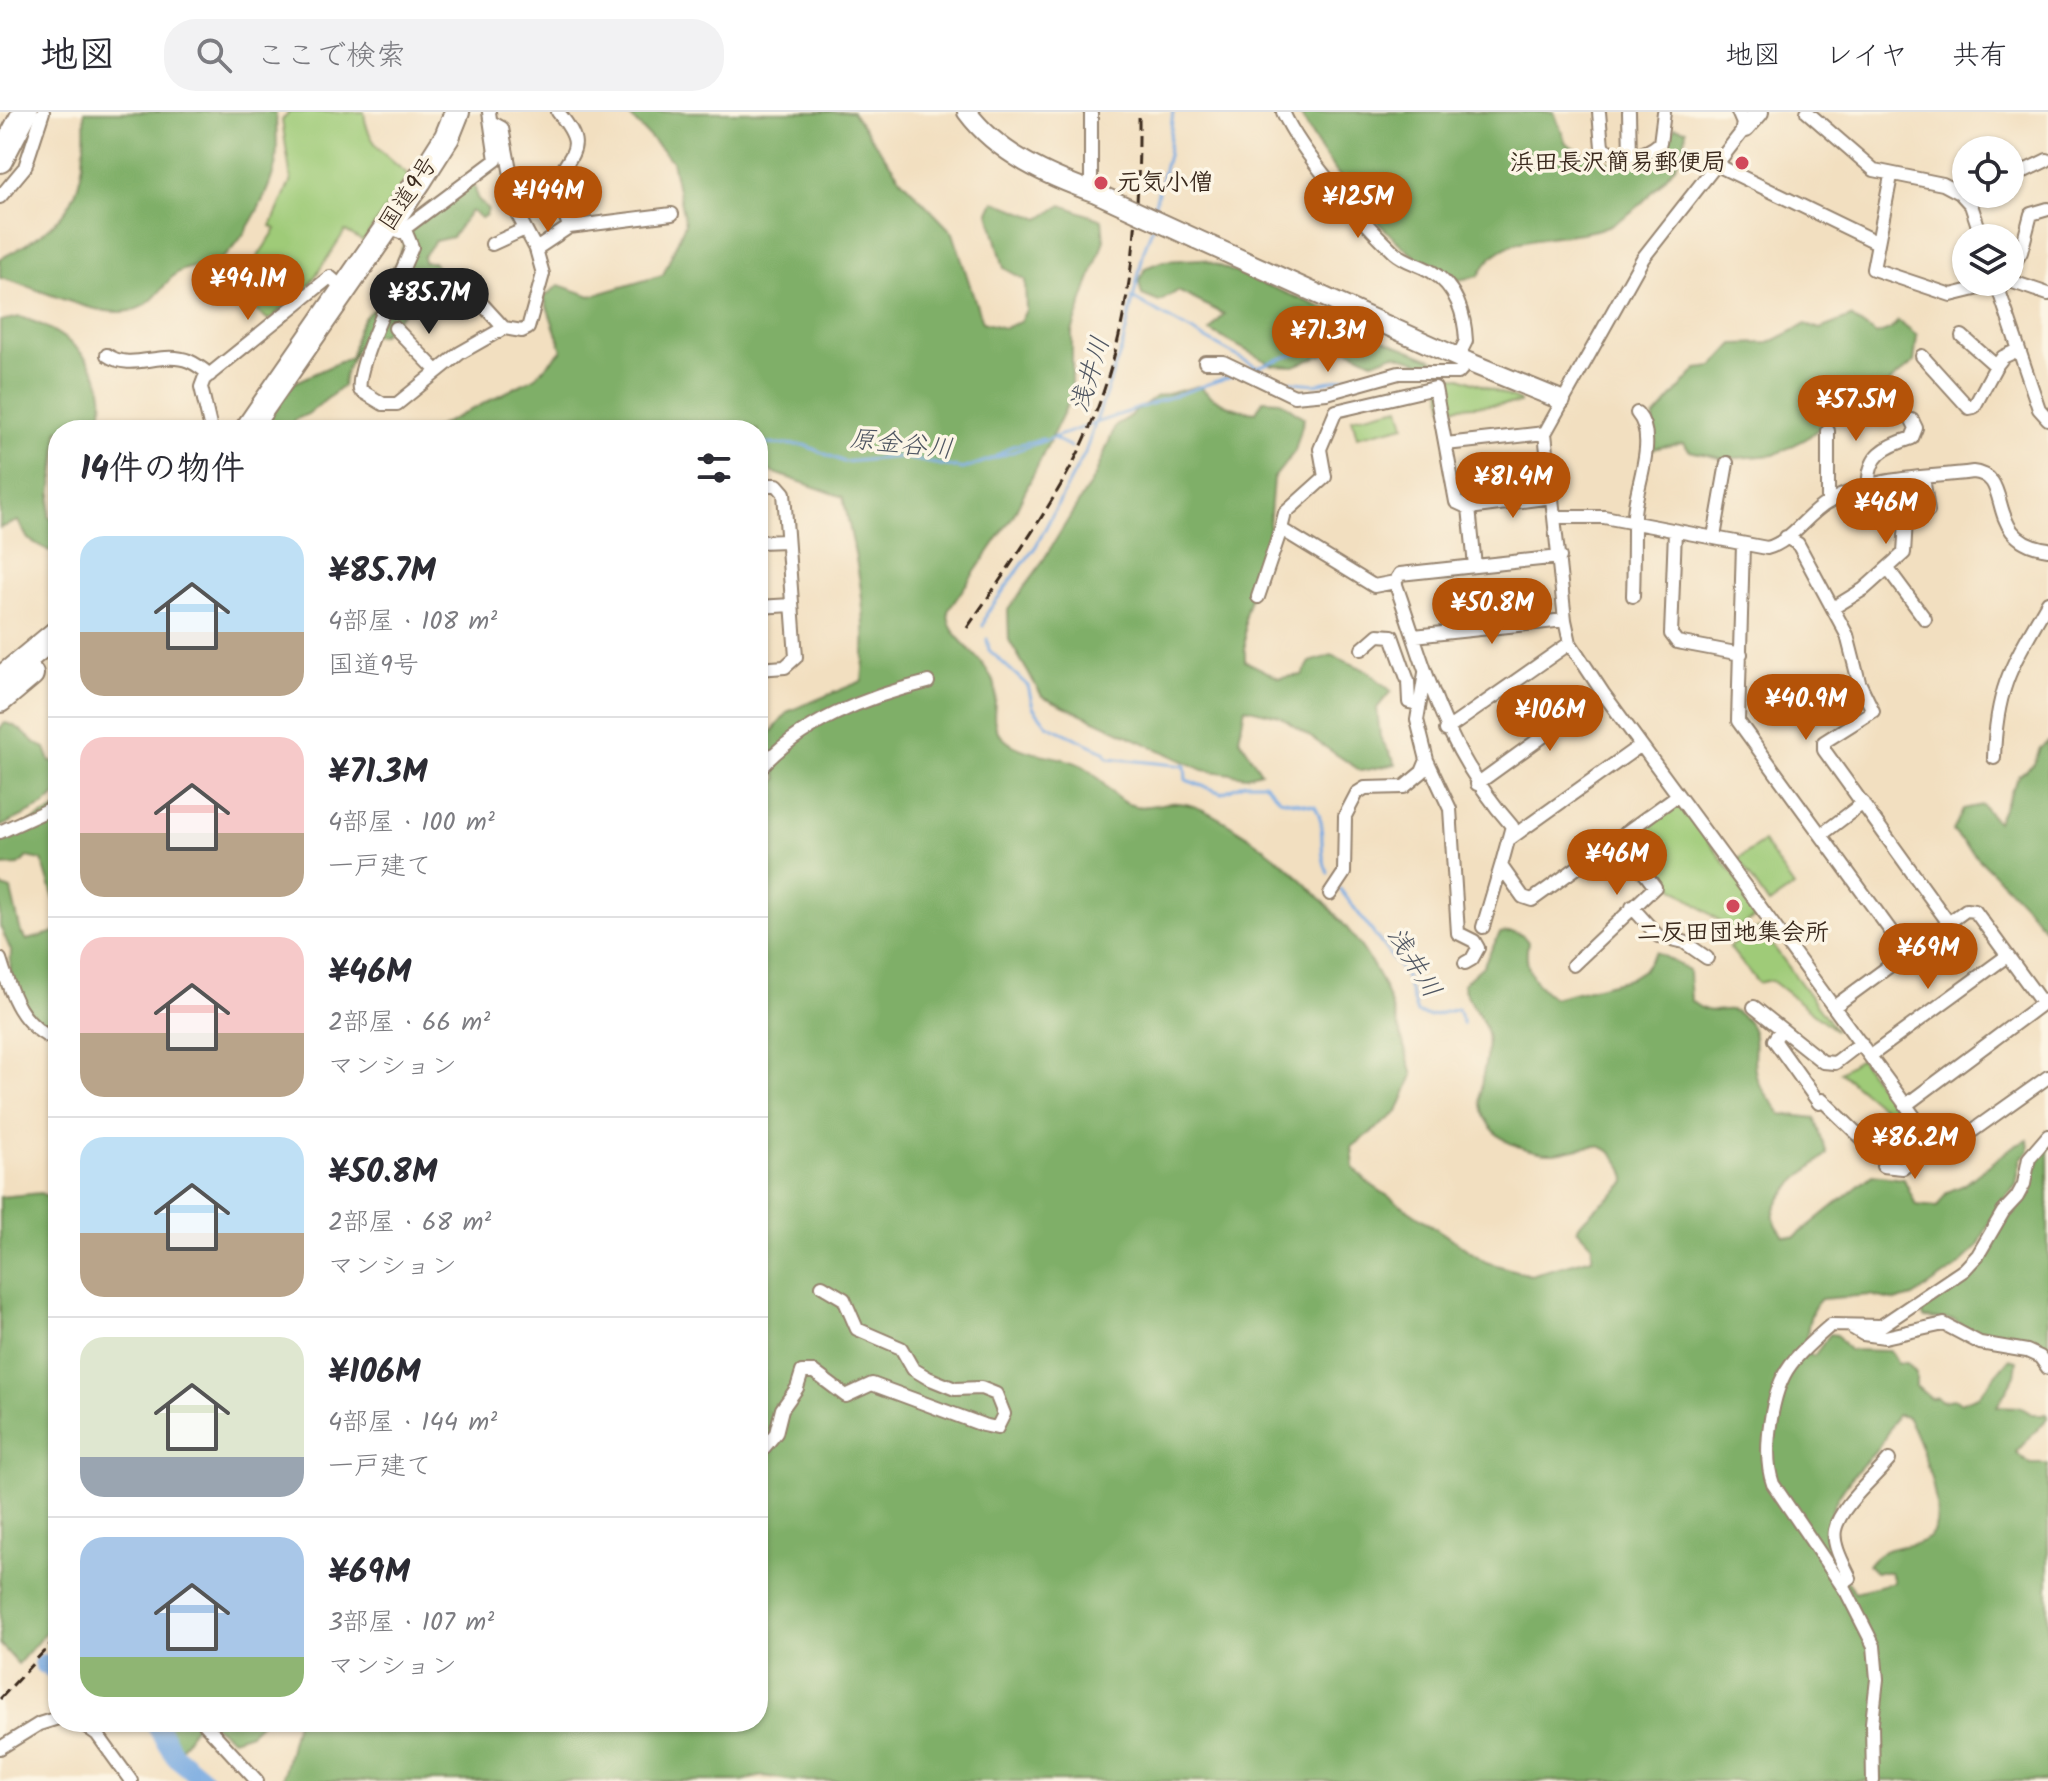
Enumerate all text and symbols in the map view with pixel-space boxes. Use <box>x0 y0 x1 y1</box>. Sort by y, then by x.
search box <box>164 19 724 91</box>
text: 地図 <box>40 27 116 87</box>
icon: search <box>192 33 236 77</box>
text: ここで検索 <box>256 33 406 81</box>
text: 地図 <box>1725 34 1781 79</box>
text: レイヤ <box>1825 34 1908 79</box>
text: 共有 <box>1952 34 2008 79</box>
map controls <box>1952 136 2024 296</box>
button: locate <box>1952 136 2024 208</box>
place label: 浜田長沢簡易郵便局 <box>1510 144 1726 183</box>
street label: 国道9号 <box>369 148 449 240</box>
marker: 浜田長沢簡易郵便局 <box>1733 154 1751 172</box>
place label: 元気小僧 <box>1117 164 1213 203</box>
pin: ¥144M <box>492 166 604 234</box>
text: ¥144M <box>512 171 584 213</box>
pin: ¥125M <box>1302 172 1414 240</box>
marker: 元気小僧 <box>1092 174 1110 192</box>
text: ¥125M <box>1322 177 1394 219</box>
button: layers <box>1952 224 2024 296</box>
pin: ¥94.1M <box>183 254 313 322</box>
text: ¥94.1M <box>210 259 287 301</box>
pin: ¥85.7M <box>364 268 494 336</box>
text: ¥85.7M <box>388 273 470 315</box>
pin: ¥71.3M <box>1263 306 1393 374</box>
text: ¥71.3M <box>1290 311 1366 353</box>
water label: 浅井川 <box>1060 332 1122 418</box>
pin: ¥57.5M <box>1791 375 1921 443</box>
text: ¥57.5M <box>1816 380 1896 422</box>
water label: 原金谷川 <box>847 419 955 471</box>
text: 14件の物件 <box>80 443 245 497</box>
icon: filters <box>692 446 736 490</box>
pin: ¥81.4M <box>1448 452 1578 520</box>
text: ¥81.4M <box>1473 457 1553 499</box>
pin: ¥46M <box>1839 478 1933 546</box>
text: ¥46M <box>1854 483 1918 525</box>
text: ¥85.7M <box>328 545 436 599</box>
icon: home <box>144 568 240 664</box>
pin: ¥50.8M <box>1427 578 1557 646</box>
text: ¥50.8M <box>1450 583 1534 625</box>
text: 4部屋 · 108 m² <box>328 601 497 643</box>
text: 国道9号 <box>328 645 419 687</box>
pin: ¥40.9M <box>1741 674 1871 742</box>
text: ¥40.9M <box>1765 679 1847 721</box>
pin: ¥106M <box>1494 685 1606 753</box>
text: ¥106M <box>1515 690 1585 732</box>
text: ¥71.3M <box>328 746 428 800</box>
icon: home <box>144 769 240 865</box>
text: 4部屋 · 100 m² <box>328 802 495 844</box>
pin: ¥46M <box>1570 829 1664 897</box>
text: ¥46M <box>1585 834 1649 876</box>
text: 一戸建て <box>328 846 432 888</box>
marker: 二反田団地集会所 <box>1724 897 1742 915</box>
place label: 二反田団地集会所 <box>1637 914 1829 953</box>
water label: 浅井川 <box>1375 919 1451 1007</box>
pin: ¥69M <box>1881 923 1975 991</box>
text: ¥69M <box>1897 928 1959 970</box>
text: ¥46M <box>328 946 412 1000</box>
icon: home <box>144 969 240 1065</box>
text: 2部屋 · 66 m² <box>328 1002 490 1044</box>
text: マンション <box>328 1046 457 1088</box>
pin: ¥86.2M <box>1850 1113 1980 1181</box>
text: ¥86.2M <box>1872 1118 1958 1160</box>
text: ¥50.8M <box>328 1146 437 1200</box>
icon: home <box>144 1169 240 1265</box>
text: 2部屋 · 68 m² <box>328 1202 491 1244</box>
text: マンション <box>328 1246 457 1288</box>
text: ¥106M <box>328 1346 421 1400</box>
icon: home <box>144 1369 240 1465</box>
text: 4部屋 · 144 m² <box>328 1402 497 1444</box>
text: 一戸建て <box>328 1446 432 1488</box>
text: ¥69M <box>328 1546 410 1600</box>
icon: home <box>144 1569 240 1665</box>
text: 3部屋 · 107 m² <box>328 1602 494 1644</box>
text: マンション <box>328 1646 457 1688</box>

